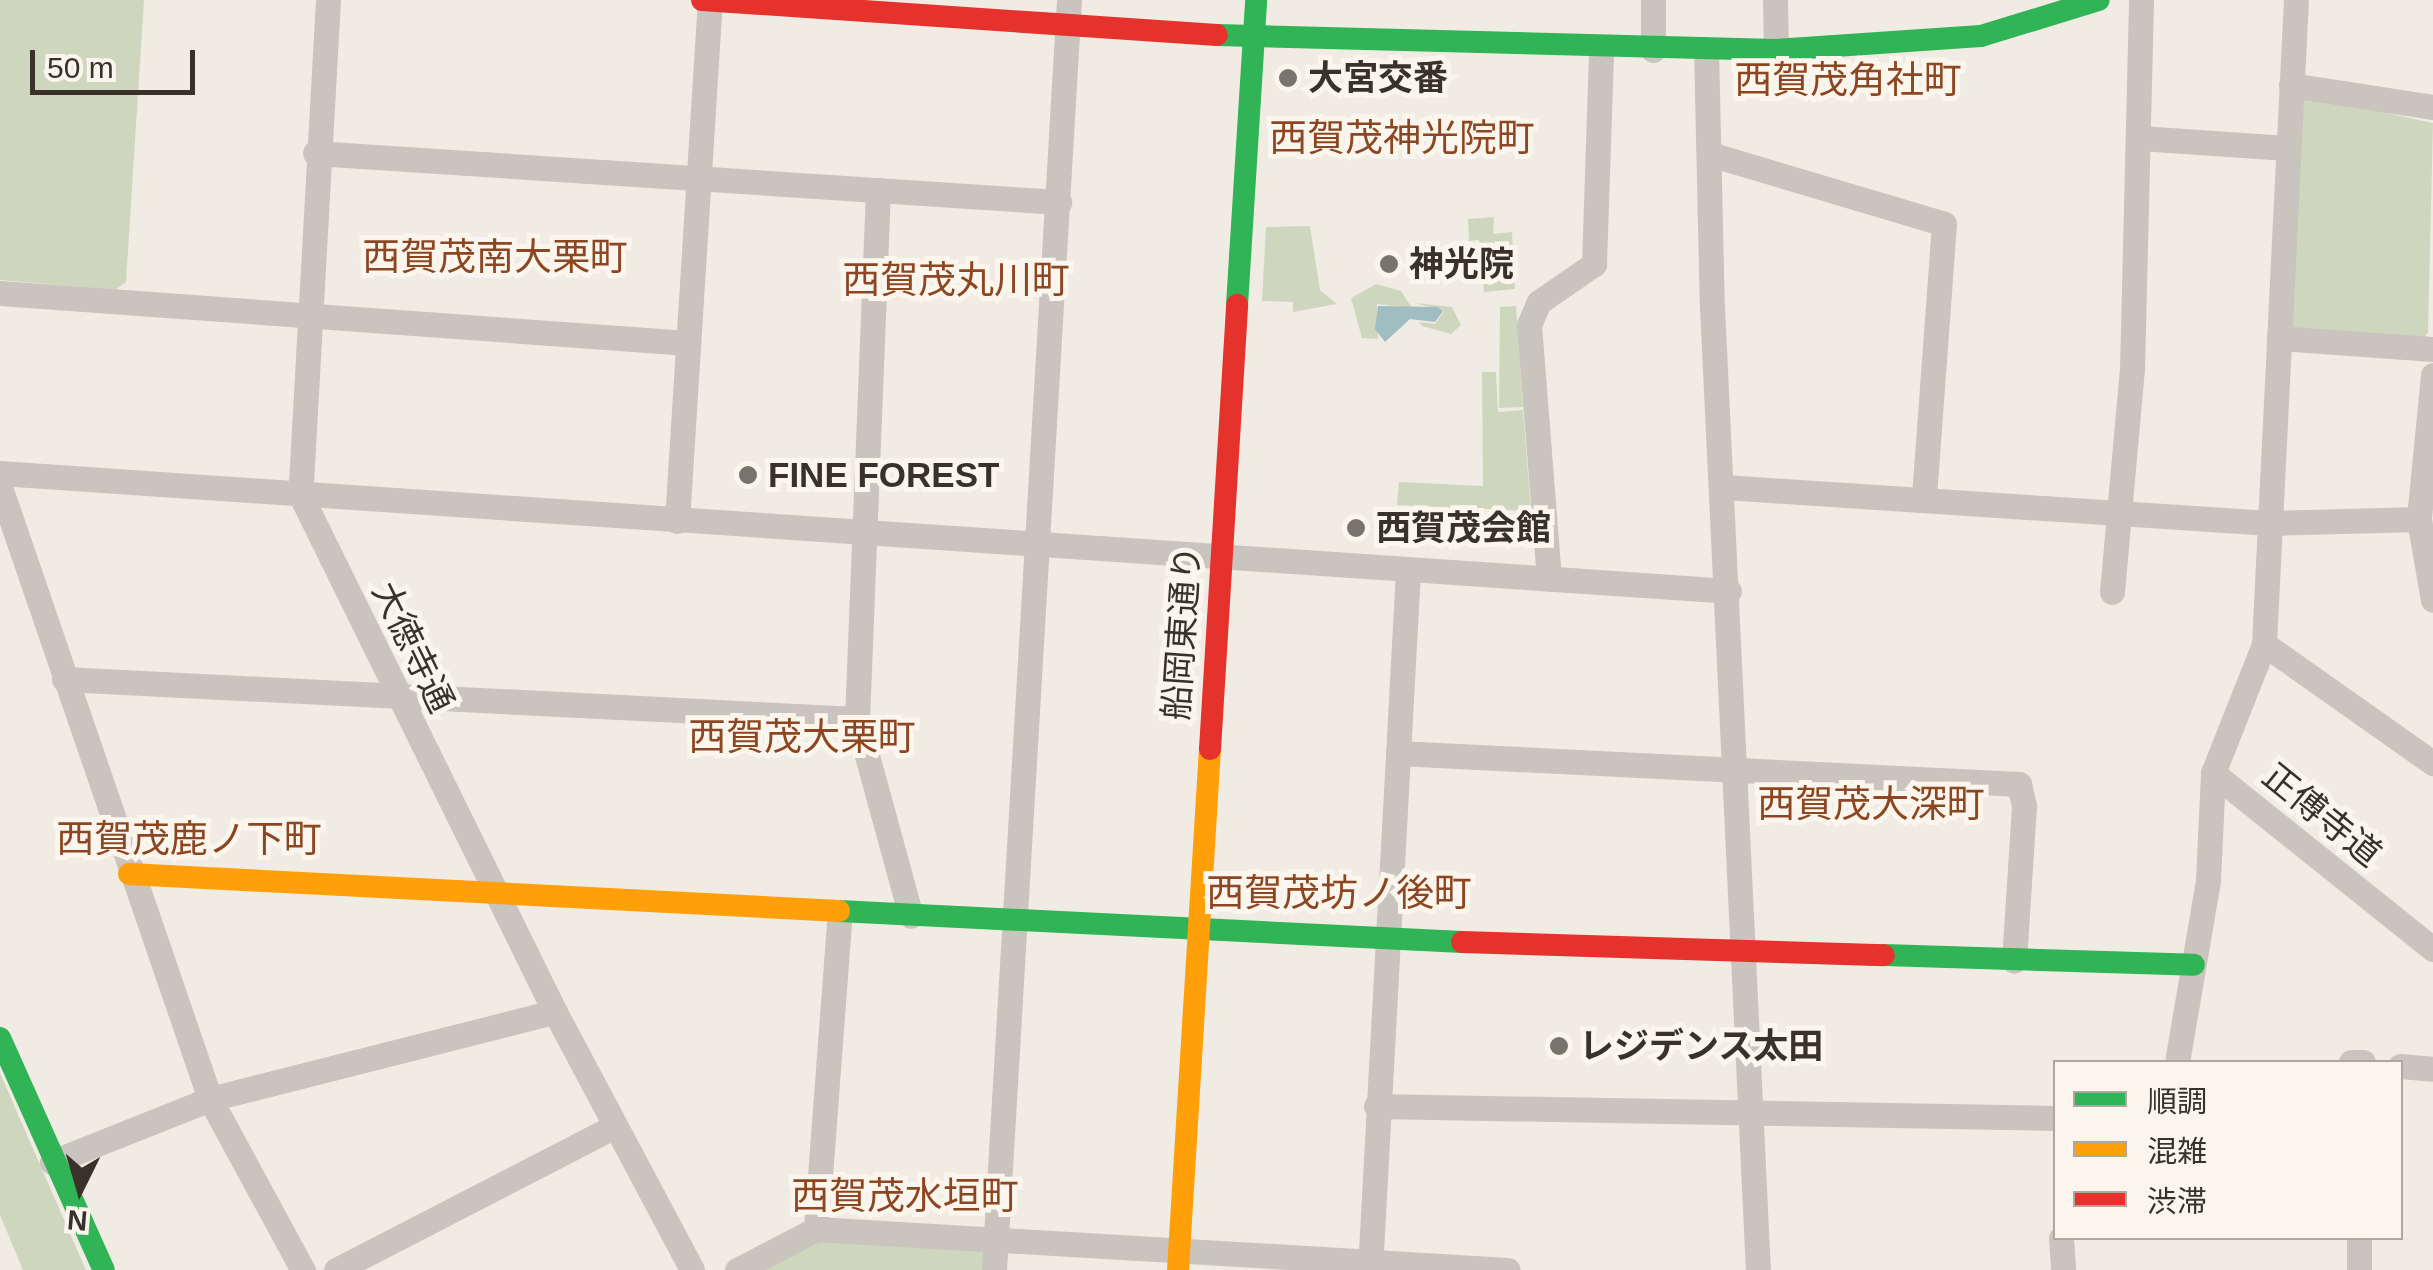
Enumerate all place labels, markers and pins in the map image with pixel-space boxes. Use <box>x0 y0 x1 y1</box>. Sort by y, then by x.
place label: 大宮交番 <box>1308 57 1448 99</box>
marker: 大宮交番 <box>1277 67 1299 89</box>
place label: 神光院 <box>1409 243 1514 285</box>
marker: 神光院 <box>1378 253 1400 275</box>
place label: FINE FOREST <box>768 454 999 496</box>
marker: FINE FOREST <box>737 464 759 486</box>
place label: 西賀茂会館 <box>1376 507 1551 549</box>
marker: 西賀茂会館 <box>1345 517 1367 539</box>
place label: レジデンス太田 <box>1579 1025 1824 1067</box>
marker: レジデンス太田 <box>1548 1035 1570 1057</box>

